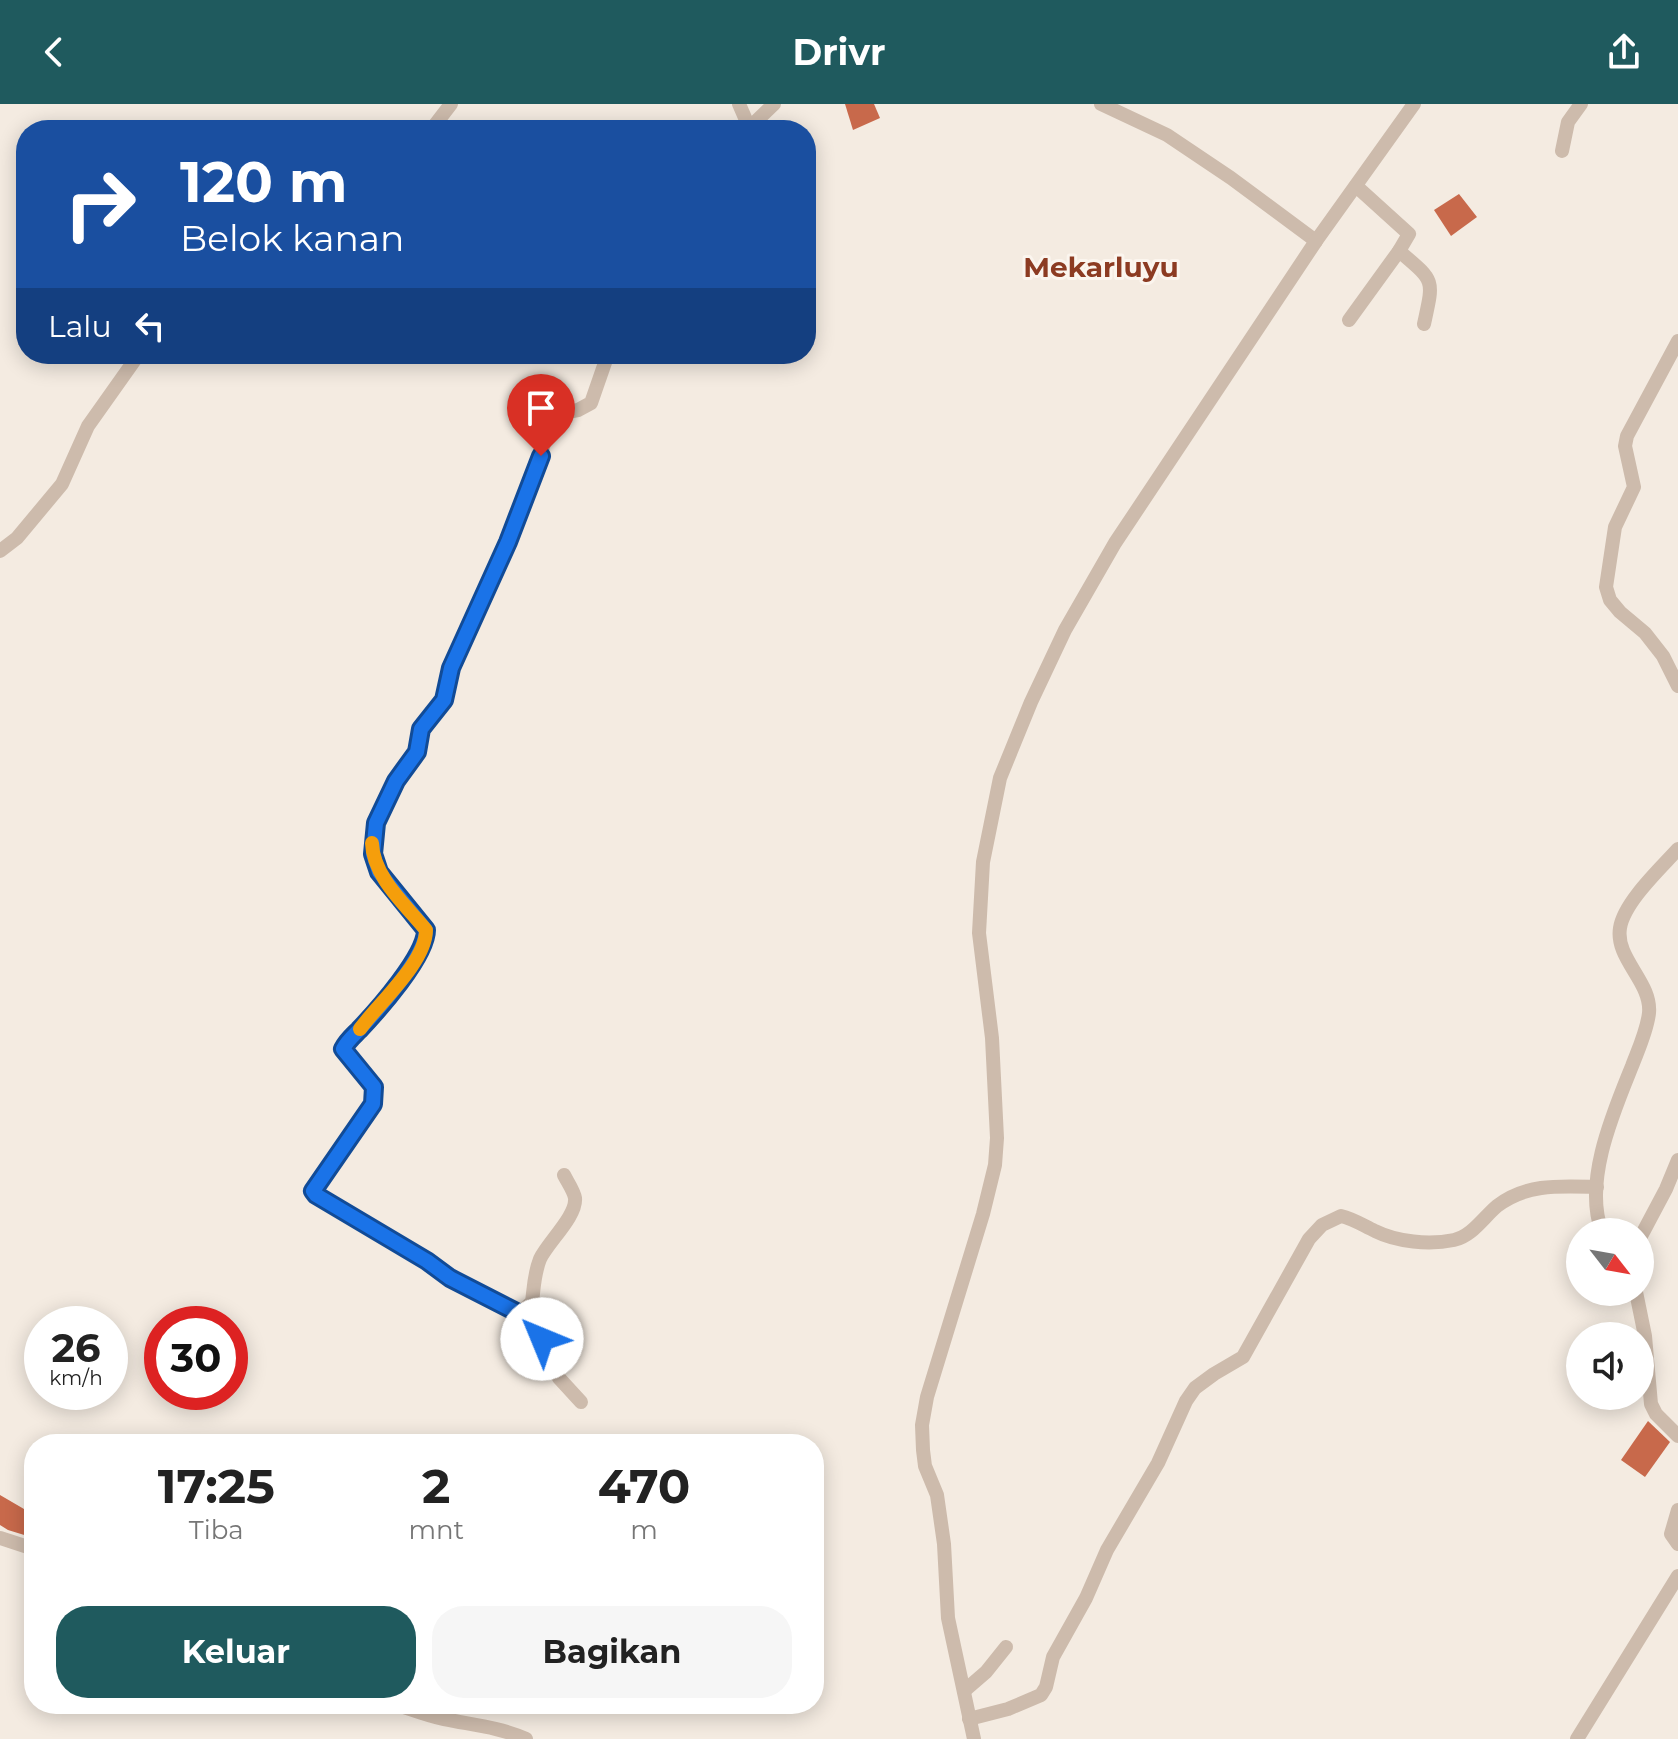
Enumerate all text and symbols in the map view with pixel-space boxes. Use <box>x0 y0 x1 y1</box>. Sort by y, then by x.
icon: back <box>32 30 76 74</box>
text: Drivr <box>792 30 886 74</box>
icon: share <box>1602 30 1646 74</box>
text: 120 m <box>180 148 348 216</box>
icon: right <box>48 152 152 256</box>
text: Belok kanan <box>180 216 404 260</box>
district label: Mekarluyu <box>1023 250 1179 284</box>
icon: left <box>128 304 172 348</box>
text: Lalu <box>48 308 112 345</box>
pin <box>507 374 575 456</box>
icon: arrive <box>519 386 563 430</box>
north arrow <box>1566 1218 1654 1306</box>
map controls <box>1566 1218 1654 1410</box>
position arrow <box>500 1297 584 1381</box>
speed limit sign: 30 <box>144 1306 248 1410</box>
button: sound <box>1566 1322 1654 1410</box>
text: 26 <box>51 1323 101 1372</box>
text: km/h <box>49 1366 103 1390</box>
text: 17:25 <box>158 1457 275 1515</box>
text: 2 <box>422 1457 450 1515</box>
text: 470 <box>598 1457 690 1515</box>
text: Tiba <box>189 1514 244 1546</box>
text: mnt <box>408 1514 464 1546</box>
text: m <box>630 1514 658 1546</box>
button: Keluar <box>56 1606 416 1698</box>
button: Bagikan <box>432 1606 792 1698</box>

